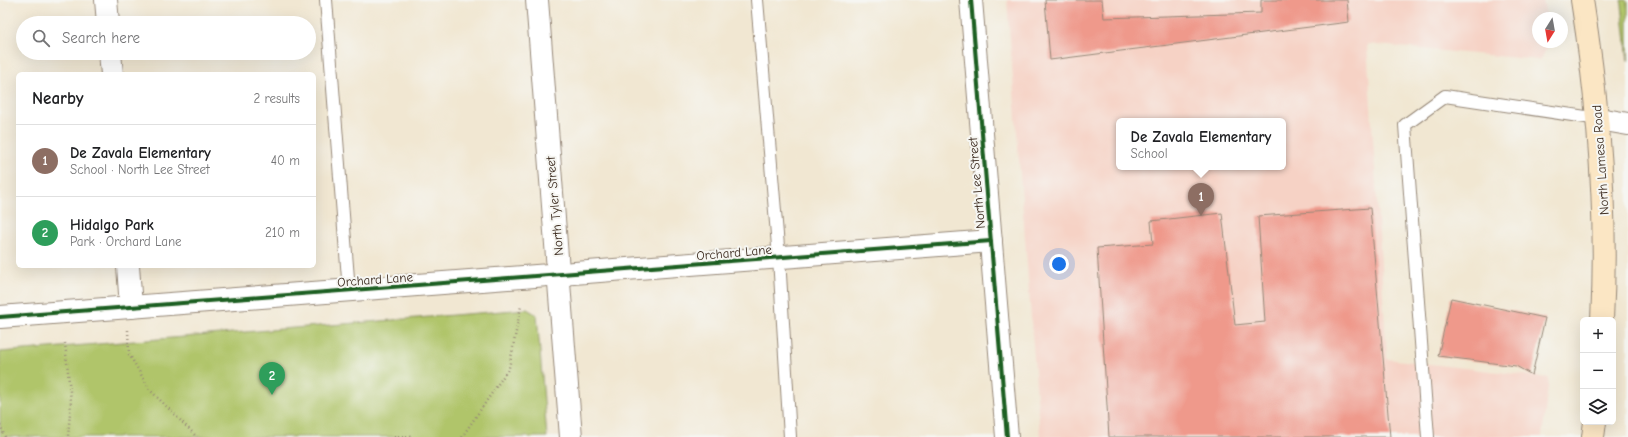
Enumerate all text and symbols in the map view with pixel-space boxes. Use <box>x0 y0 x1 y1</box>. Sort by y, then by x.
north arrow <box>1532 12 1568 48</box>
search box <box>16 16 316 60</box>
icon: search <box>30 27 52 49</box>
text: Search here <box>62 29 140 47</box>
text: Nearby <box>32 89 83 108</box>
text: 2 results <box>253 91 300 106</box>
street label: North Lamesa Road <box>1589 104 1612 216</box>
popup <box>1116 118 1286 170</box>
text: De Zavala Elementary <box>1131 128 1271 146</box>
street label: North Lee Street <box>965 135 988 229</box>
text: De Zavala Elementary <box>70 144 211 162</box>
text: School <box>1131 146 1168 161</box>
text: 1 <box>42 153 48 168</box>
text: 40 m <box>271 153 300 168</box>
street label: North Tyler Street <box>543 154 566 256</box>
text: School · North Lee Street <box>70 162 210 177</box>
pin: 1 <box>1188 183 1214 216</box>
text: Hidalgo Park <box>70 216 154 234</box>
text: 2 <box>42 225 48 240</box>
text: 210 m <box>265 225 300 240</box>
text: Park · Orchard Lane <box>70 234 182 249</box>
street label: Orchard Lane <box>696 242 773 263</box>
your location <box>1049 254 1069 274</box>
street label: Orchard Lane <box>337 269 414 290</box>
map controls <box>1580 317 1616 425</box>
button: + <box>1580 317 1616 353</box>
button: − <box>1580 353 1616 389</box>
pin: 2 <box>259 362 285 395</box>
button: layers <box>1580 389 1616 425</box>

